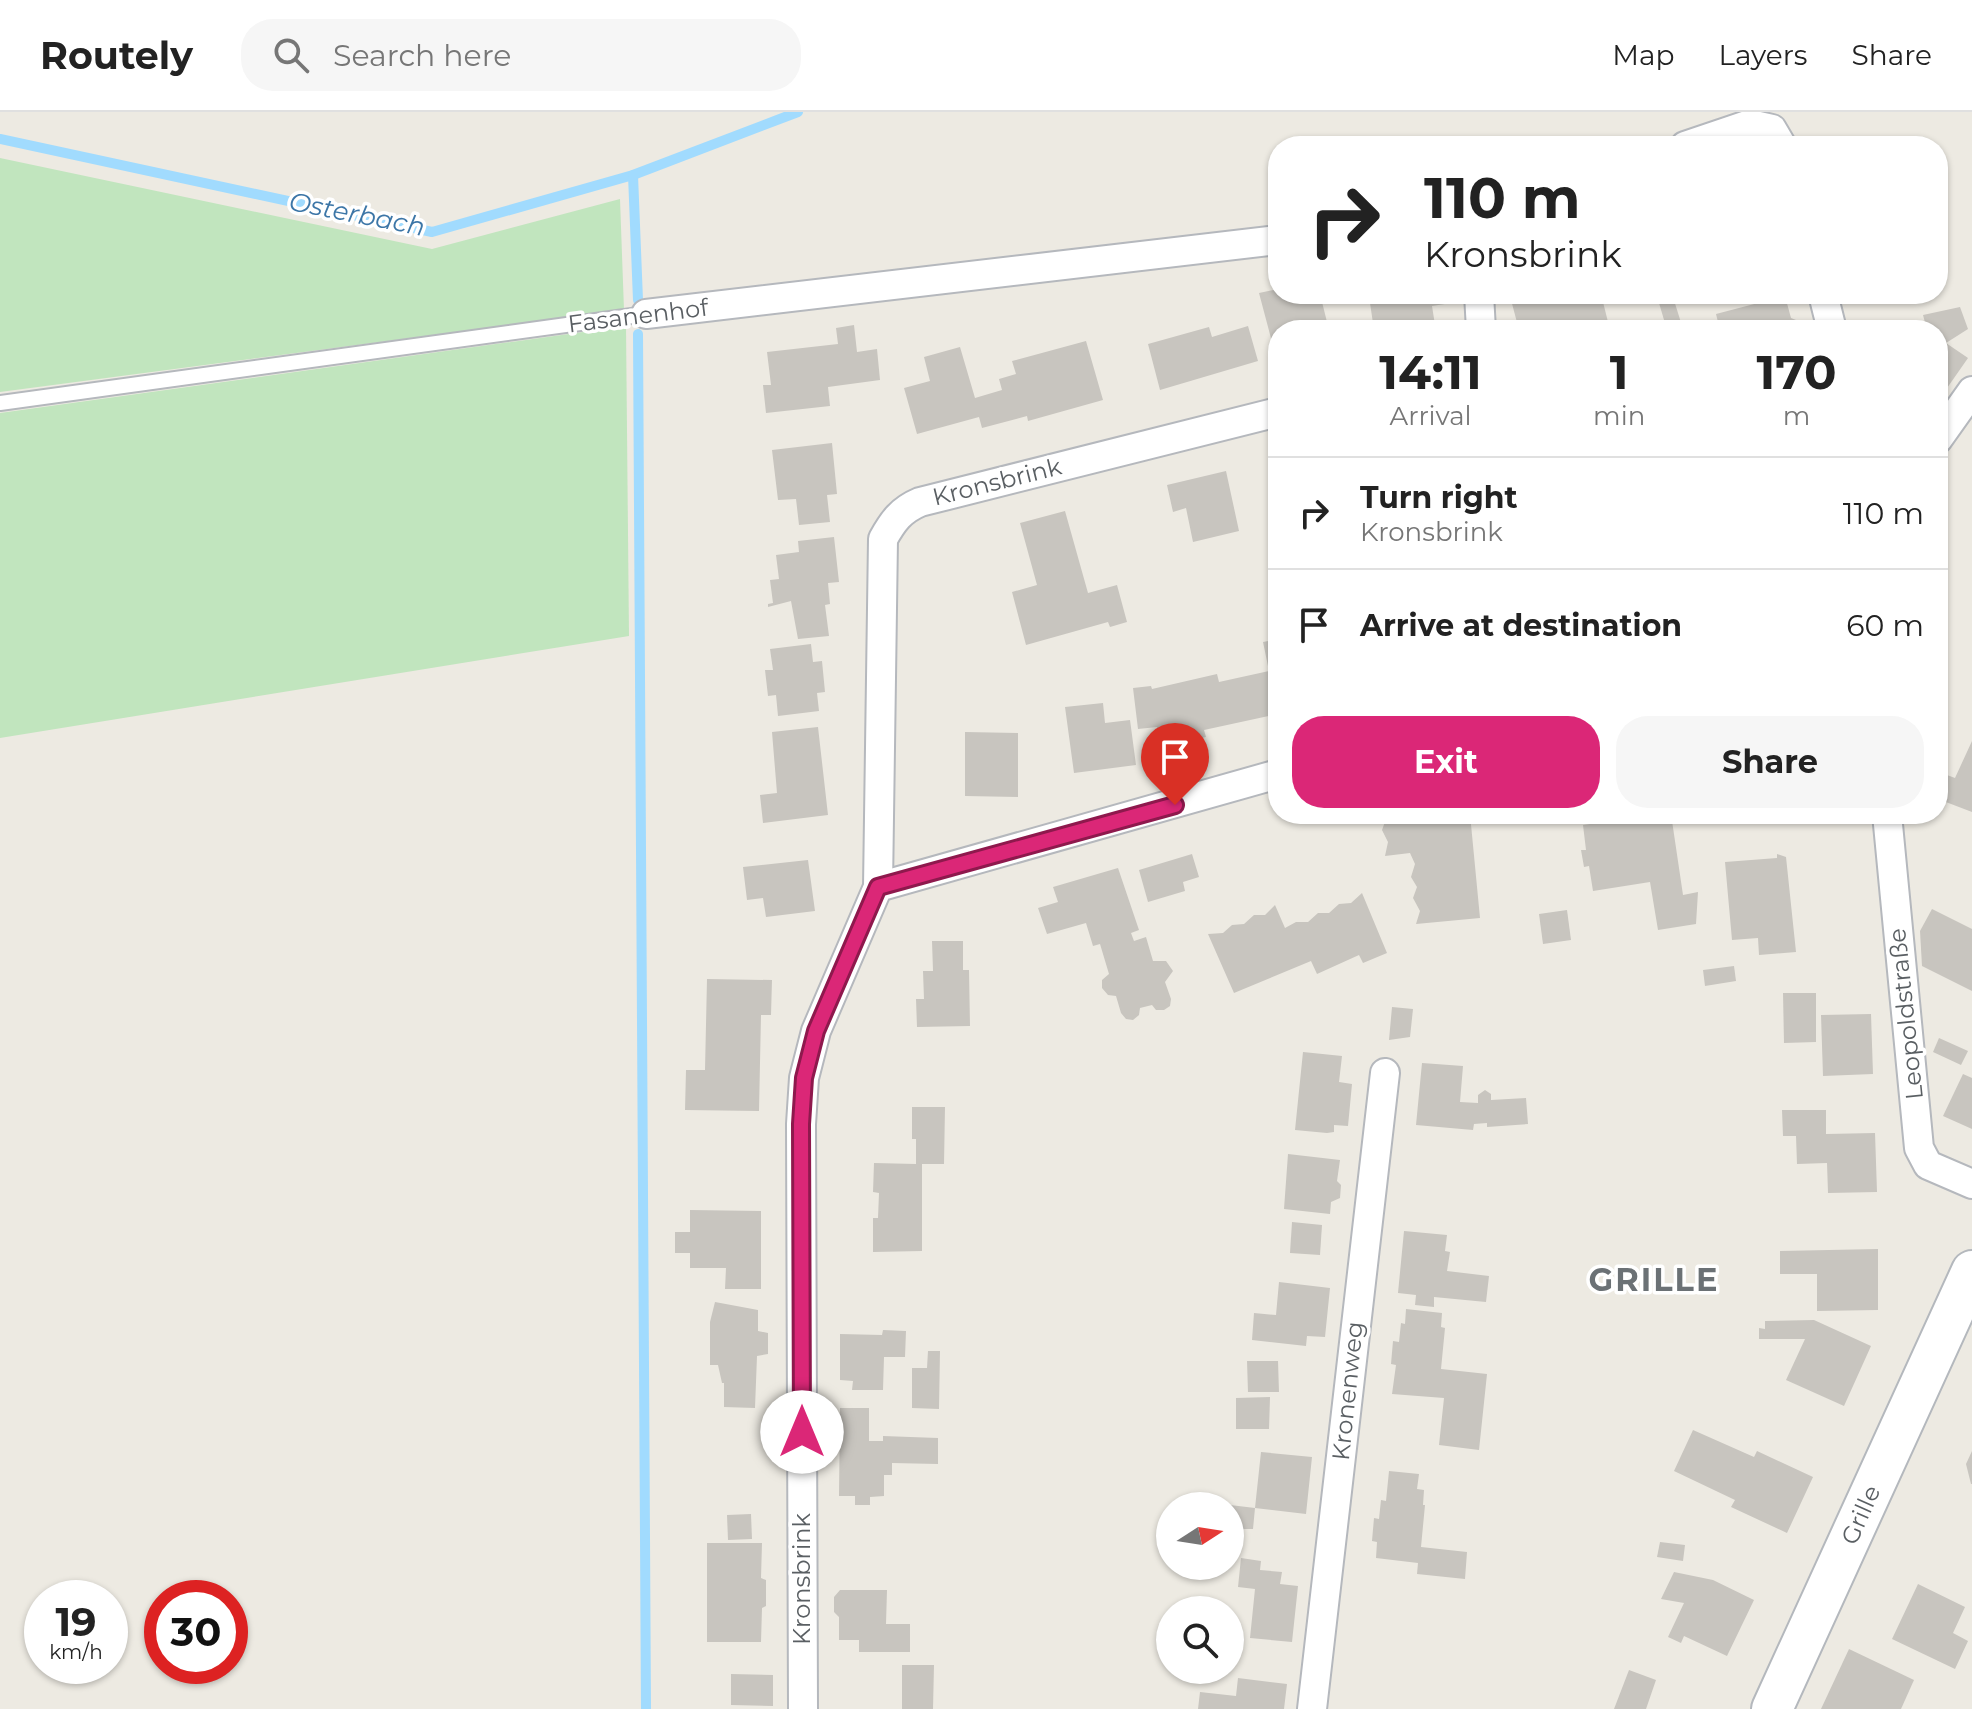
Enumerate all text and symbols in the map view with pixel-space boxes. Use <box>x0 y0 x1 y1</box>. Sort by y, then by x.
search box <box>241 19 801 91</box>
text: Routely <box>40 32 193 79</box>
icon: search <box>269 33 313 77</box>
text: Search here <box>333 37 511 74</box>
text: Map <box>1612 38 1675 72</box>
text: Layers <box>1719 38 1808 72</box>
text: Share <box>1852 38 1932 72</box>
text: 110 m <box>1424 164 1581 232</box>
icon: right <box>1292 168 1396 272</box>
water label: Osterbach <box>286 185 428 243</box>
text: Kronsbrink <box>1424 232 1622 276</box>
street label: Fasanenhof <box>566 292 711 338</box>
text: 14:11 <box>1379 343 1482 401</box>
text: 1 <box>1610 343 1629 401</box>
text: 170 <box>1757 343 1837 401</box>
text: Arrival <box>1390 400 1472 432</box>
text: min <box>1593 400 1645 432</box>
text: m <box>1783 400 1810 432</box>
street label: Kronsbrink <box>929 451 1065 512</box>
text: Turn right <box>1360 479 1517 516</box>
icon: right <box>1292 491 1336 535</box>
text: 110 m <box>1843 495 1924 532</box>
text: Kronsbrink <box>1360 516 1503 548</box>
icon: arrive <box>1292 603 1336 647</box>
text: Arrive at destination <box>1360 607 1682 644</box>
text: 60 m <box>1846 607 1924 644</box>
button: Exit <box>1292 716 1600 808</box>
button: Share <box>1616 716 1924 808</box>
pin <box>1141 723 1209 805</box>
icon: arrive <box>1153 735 1197 779</box>
street label: Leopoldstraße <box>1882 927 1929 1101</box>
district label: GRILLE <box>1589 1260 1719 1299</box>
street label: Kronenweg <box>1326 1320 1369 1462</box>
position arrow <box>760 1390 844 1474</box>
street label: Grille <box>1835 1481 1886 1549</box>
north arrow <box>1156 1492 1244 1580</box>
map controls <box>1156 1492 1244 1684</box>
street label: Kronsbrink <box>787 1512 816 1645</box>
speed limit sign: 30 <box>144 1580 248 1684</box>
button: search <box>1156 1596 1244 1684</box>
text: 19 <box>55 1597 97 1646</box>
text: km/h <box>49 1640 103 1664</box>

